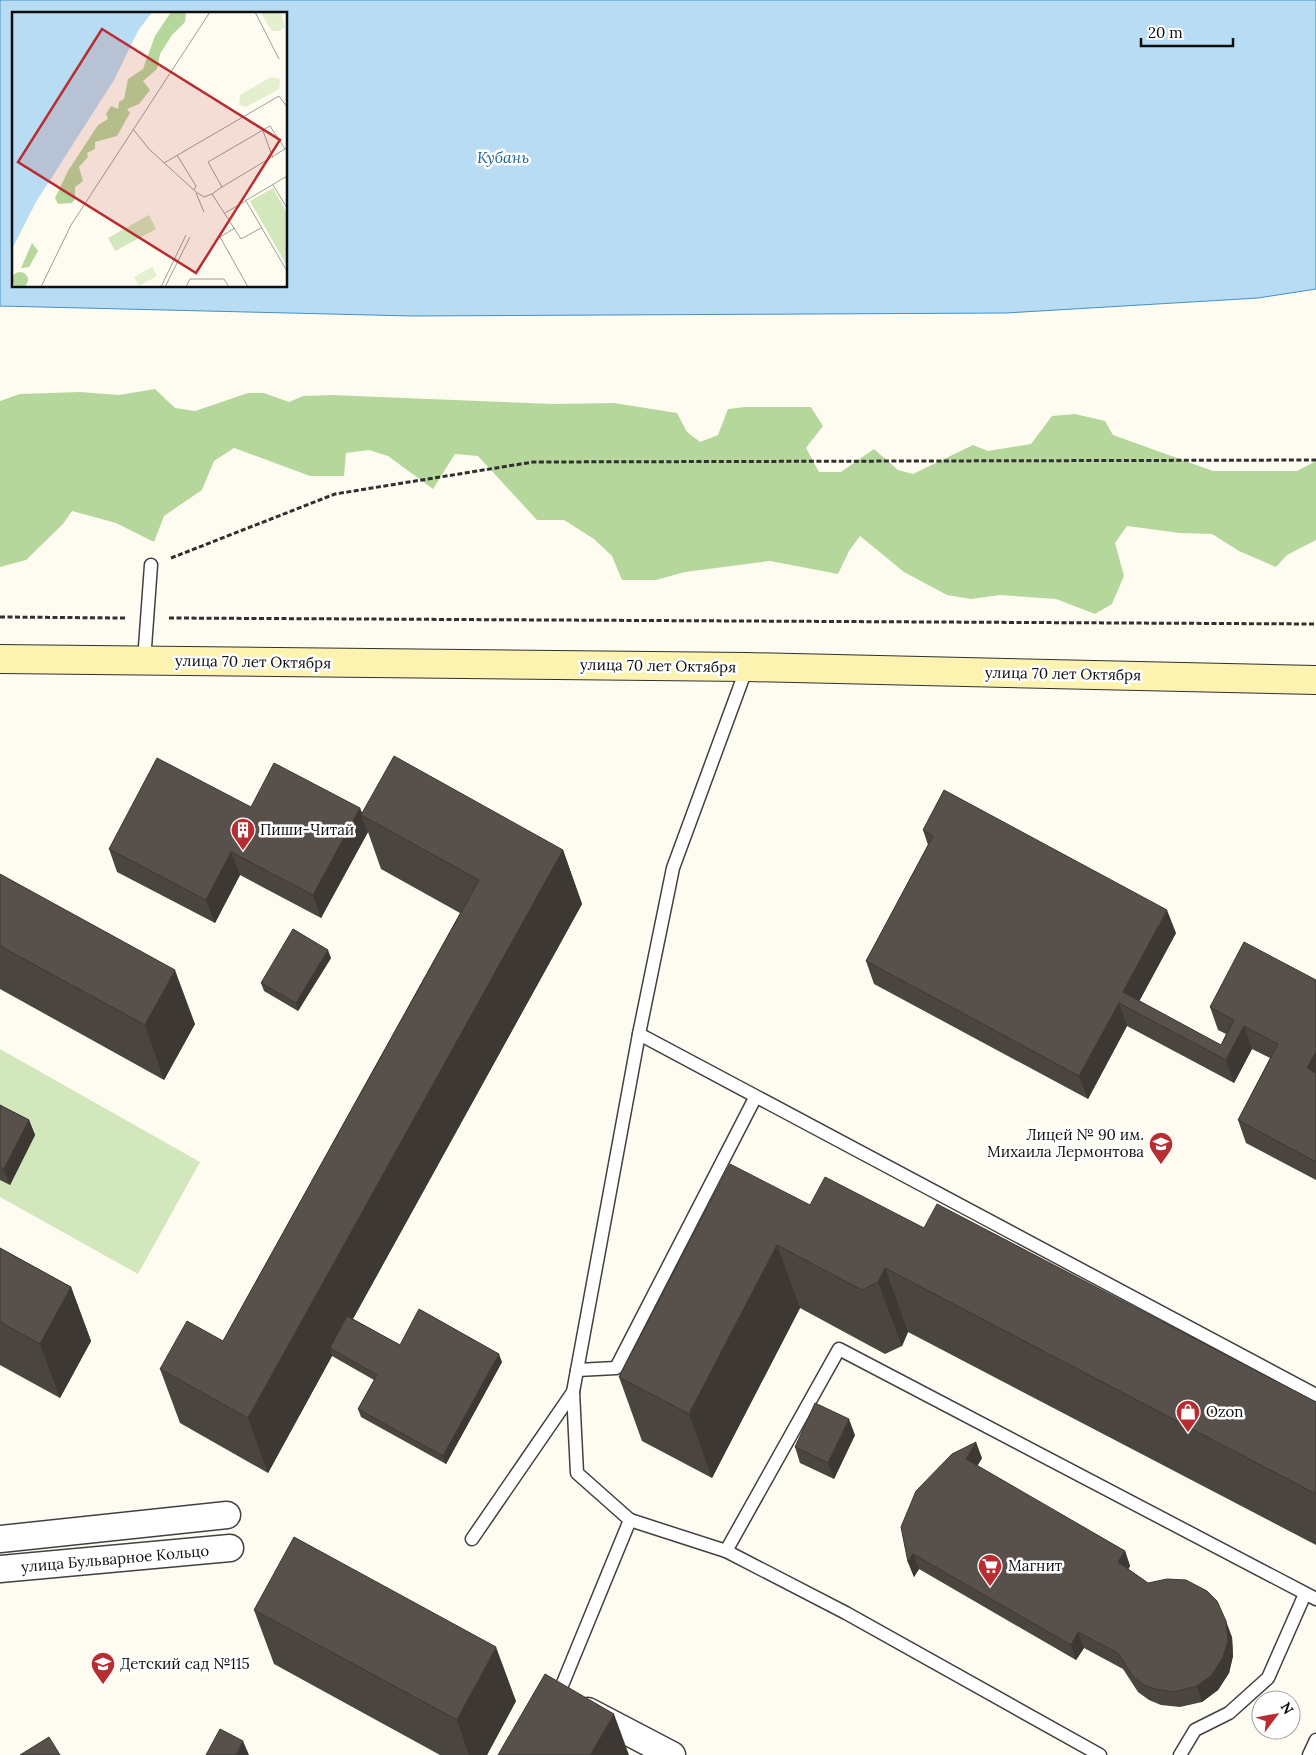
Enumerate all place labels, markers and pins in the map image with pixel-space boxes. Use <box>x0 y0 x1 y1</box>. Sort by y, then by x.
building icon: Пиши-Читай <box>230 817 256 851</box>
place label: Пиши-Читай <box>260 820 354 839</box>
place label: Лицей № 90 им. Михаила Лермонтова <box>987 1125 1144 1161</box>
school or university icon: Лицей № 90 им. Михаила Лермонтова <box>1148 1131 1174 1165</box>
shop icon: Ozon <box>1175 1399 1201 1433</box>
place label: Ozon <box>1206 1402 1243 1421</box>
supermarket icon: Магнит <box>977 1553 1003 1587</box>
place label: Магнит <box>1008 1556 1063 1575</box>
school or university icon: Детский сад №115 <box>90 1651 116 1685</box>
place label: Детский сад №115 <box>120 1654 250 1673</box>

